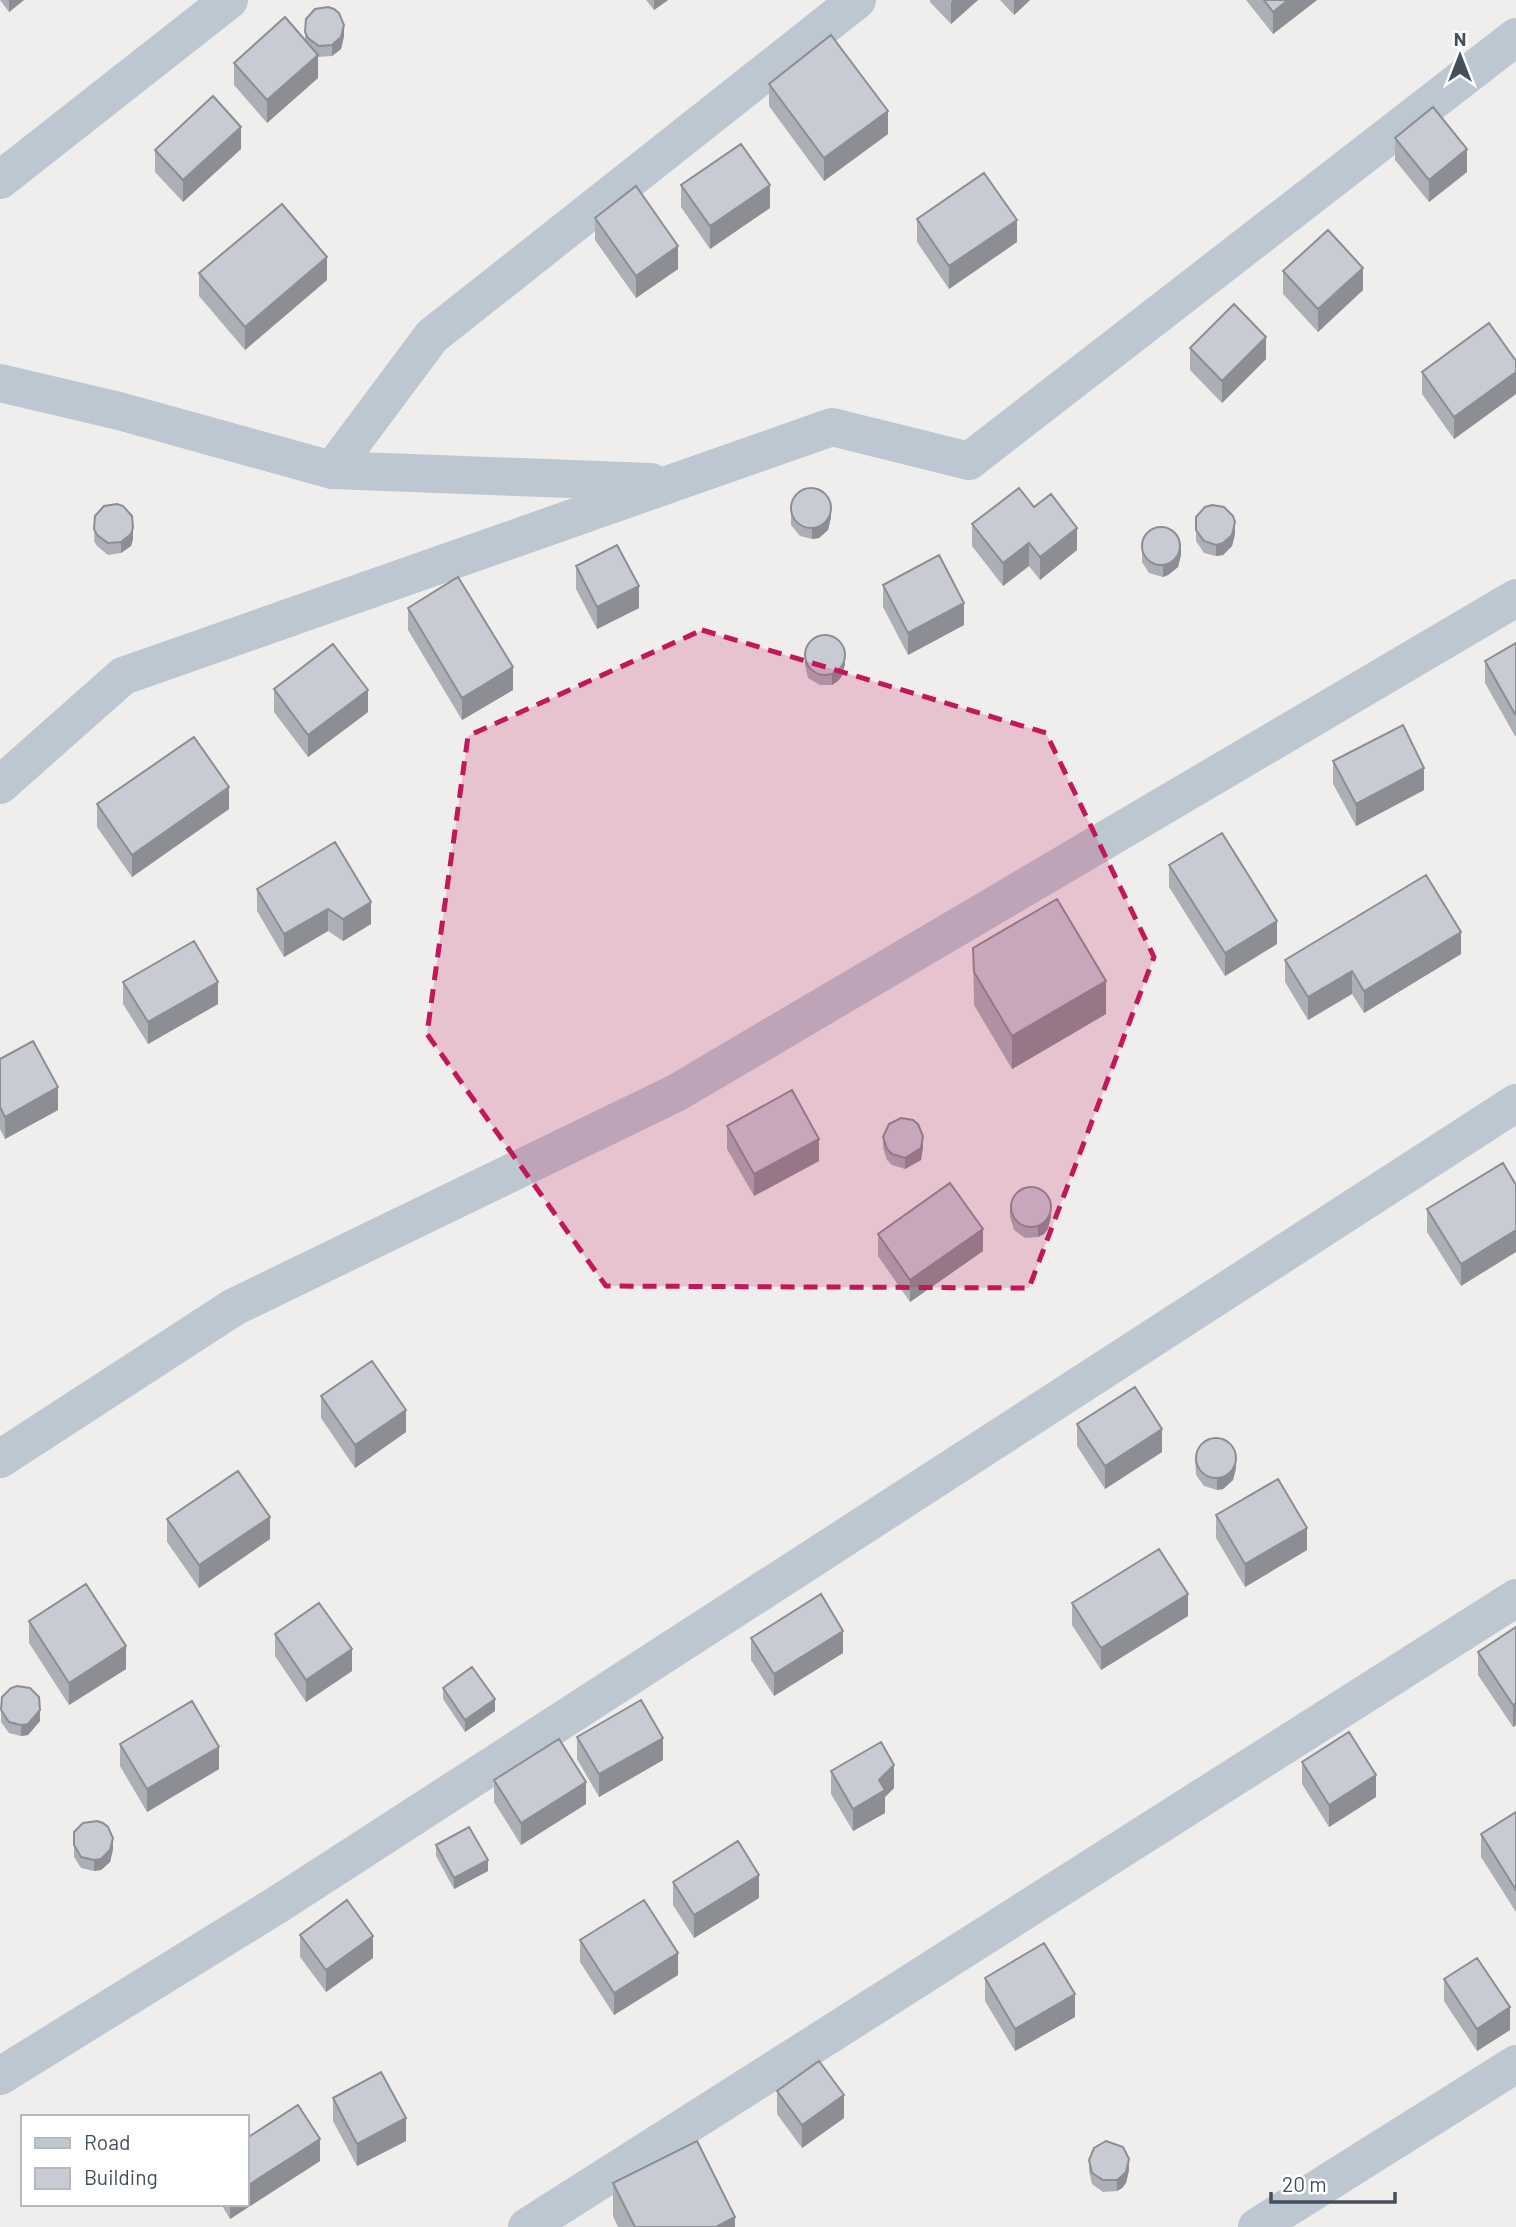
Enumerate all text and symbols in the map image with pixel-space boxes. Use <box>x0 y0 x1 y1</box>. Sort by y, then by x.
north arrow <box>1425 21 1495 91</box>
text: N <box>1454 27 1466 50</box>
legend <box>21 2115 248 2206</box>
text: Road <box>84 2129 130 2154</box>
scale bar <box>1271 2160 1395 2204</box>
text: Building <box>84 2164 158 2189</box>
text: 20 m <box>1282 2171 1327 2196</box>

